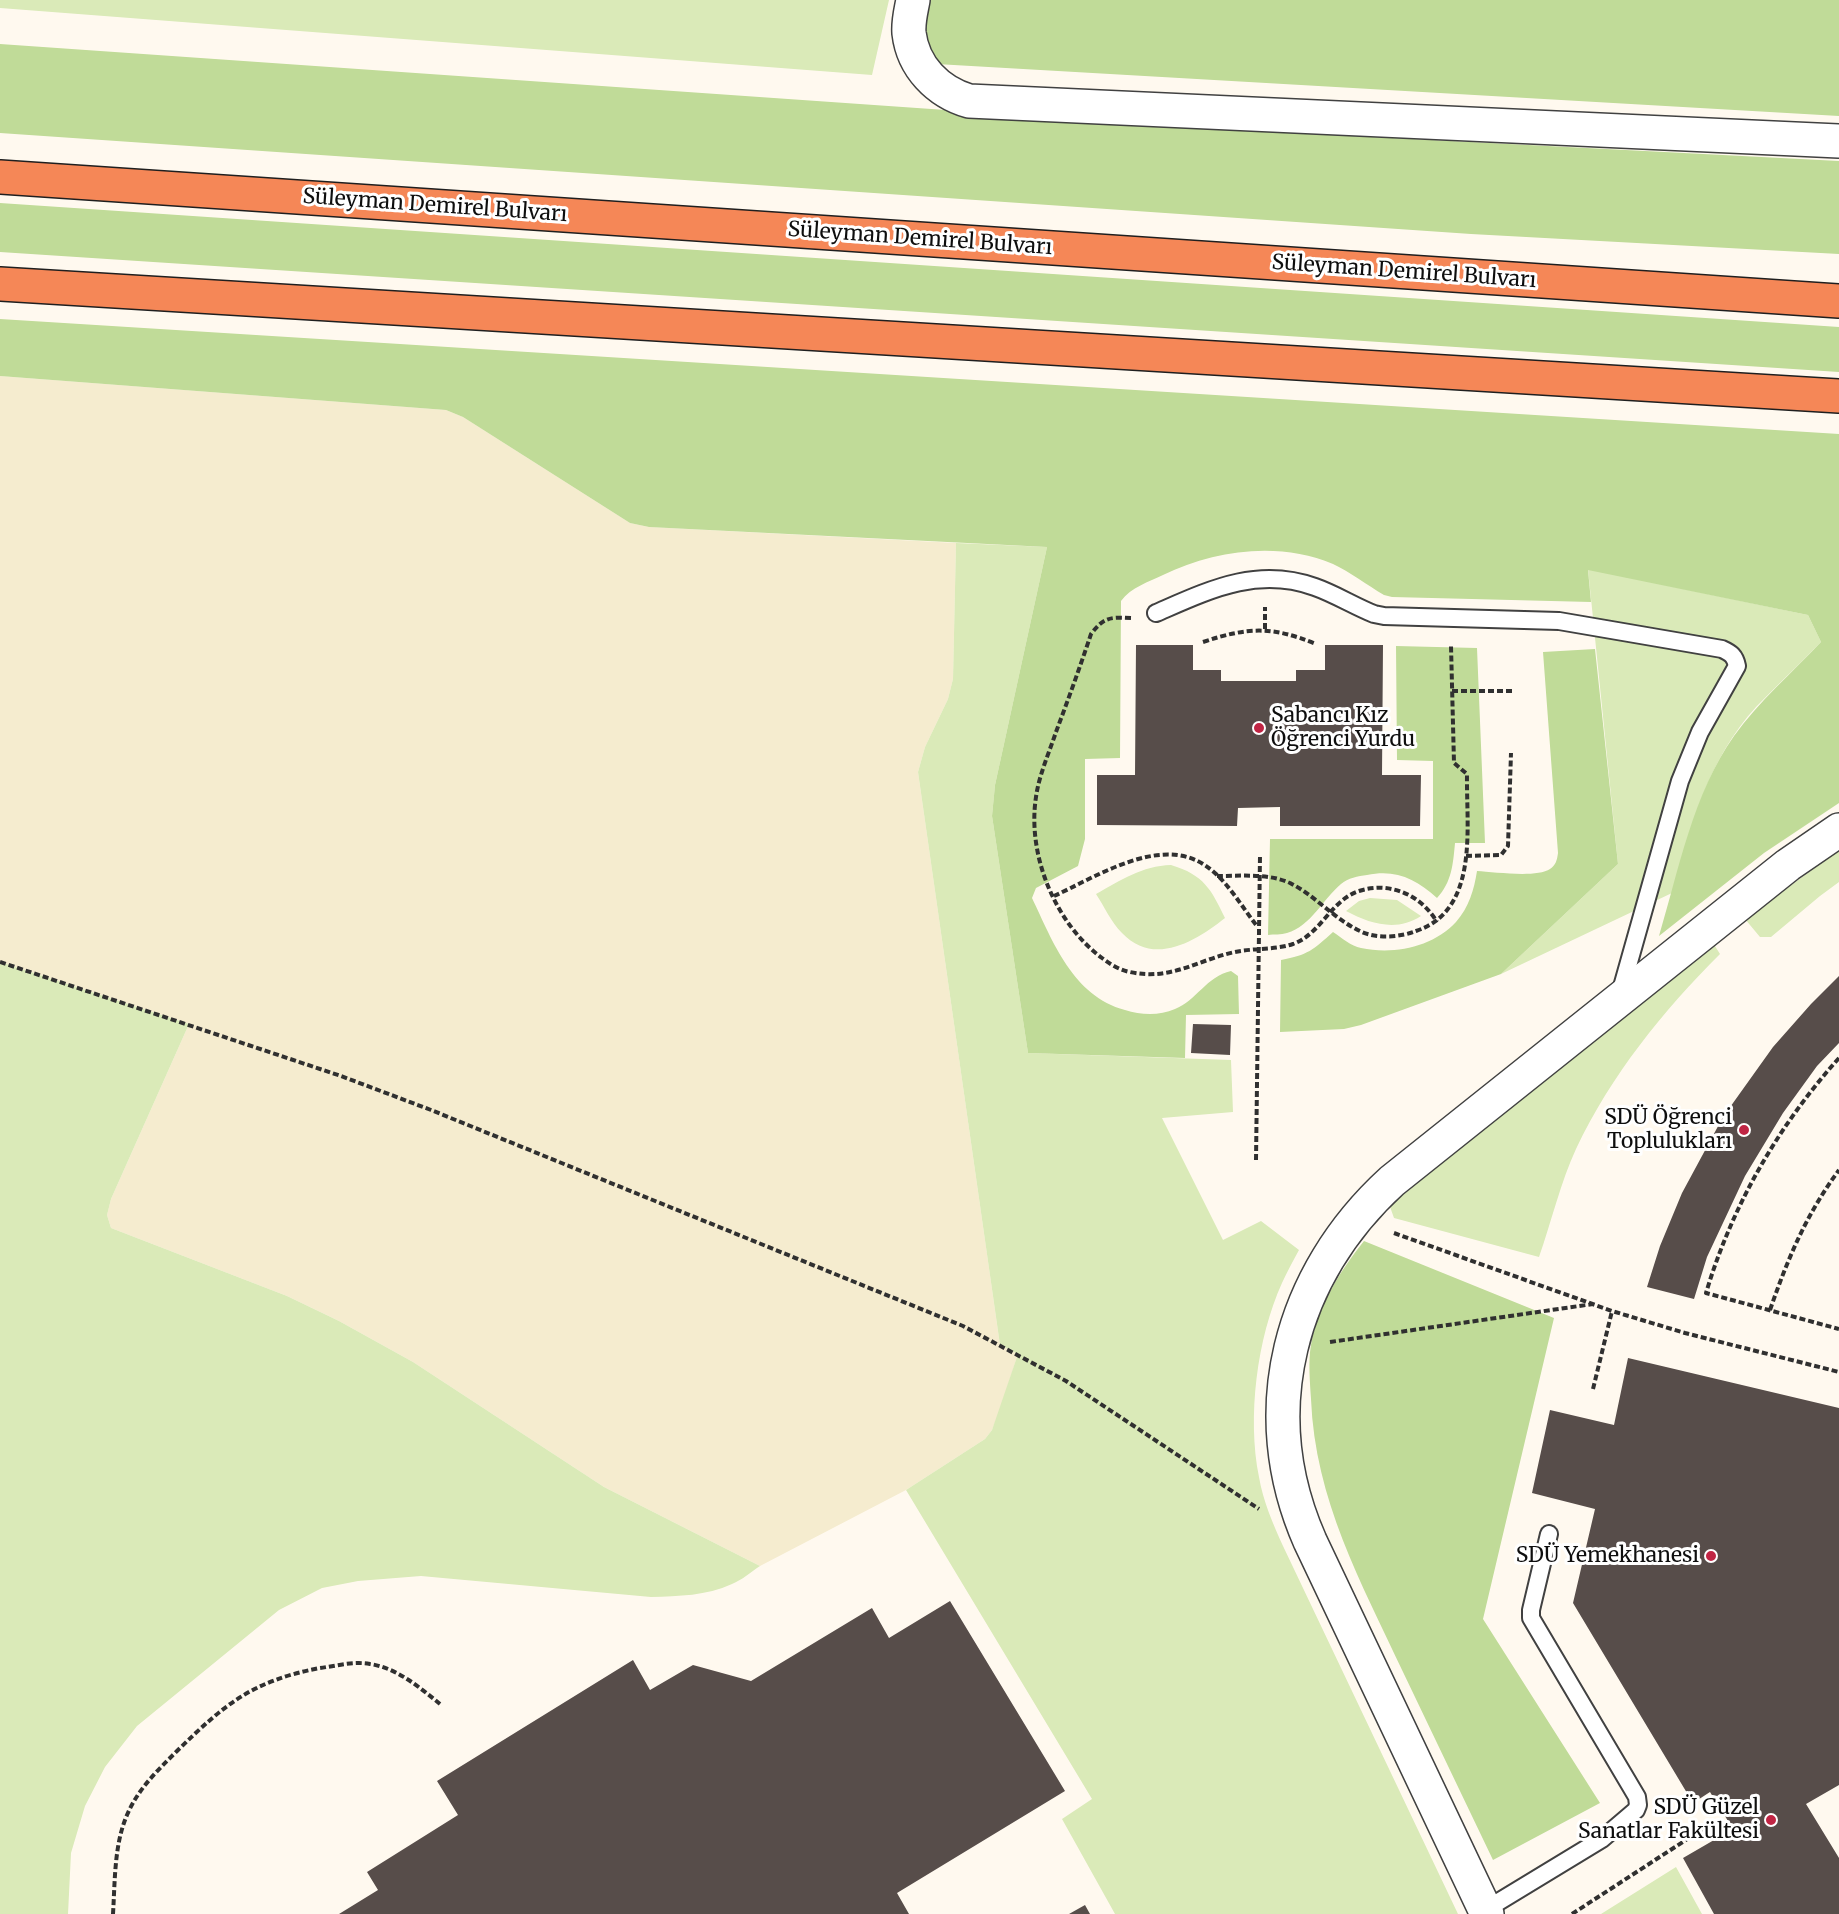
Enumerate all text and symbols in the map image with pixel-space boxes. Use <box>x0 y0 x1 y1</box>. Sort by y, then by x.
street label: Süleyman Demirel Bulvarı <box>302 184 568 228</box>
street label: Süleyman Demirel Bulvarı <box>787 217 1053 261</box>
street label: Süleyman Demirel Bulvarı <box>1271 250 1537 294</box>
place label: Sabancı Kız Öğrenci Yurdu <box>1271 703 1415 753</box>
marker: Sabancı Kız Öğrenci Yurdu <box>1252 721 1266 735</box>
place label: SDÜ Öğrenci Toplulukları <box>1604 1105 1732 1155</box>
marker: SDÜ Öğrenci Toplulukları <box>1737 1123 1751 1137</box>
place label: SDÜ Yemekhanesi <box>1516 1543 1699 1569</box>
marker: SDÜ Yemekhanesi <box>1704 1549 1718 1563</box>
place label: SDÜ Güzel Sanatlar Fakültesi <box>1578 1795 1759 1845</box>
marker: SDÜ Güzel Sanatlar Fakültesi <box>1764 1813 1778 1827</box>

